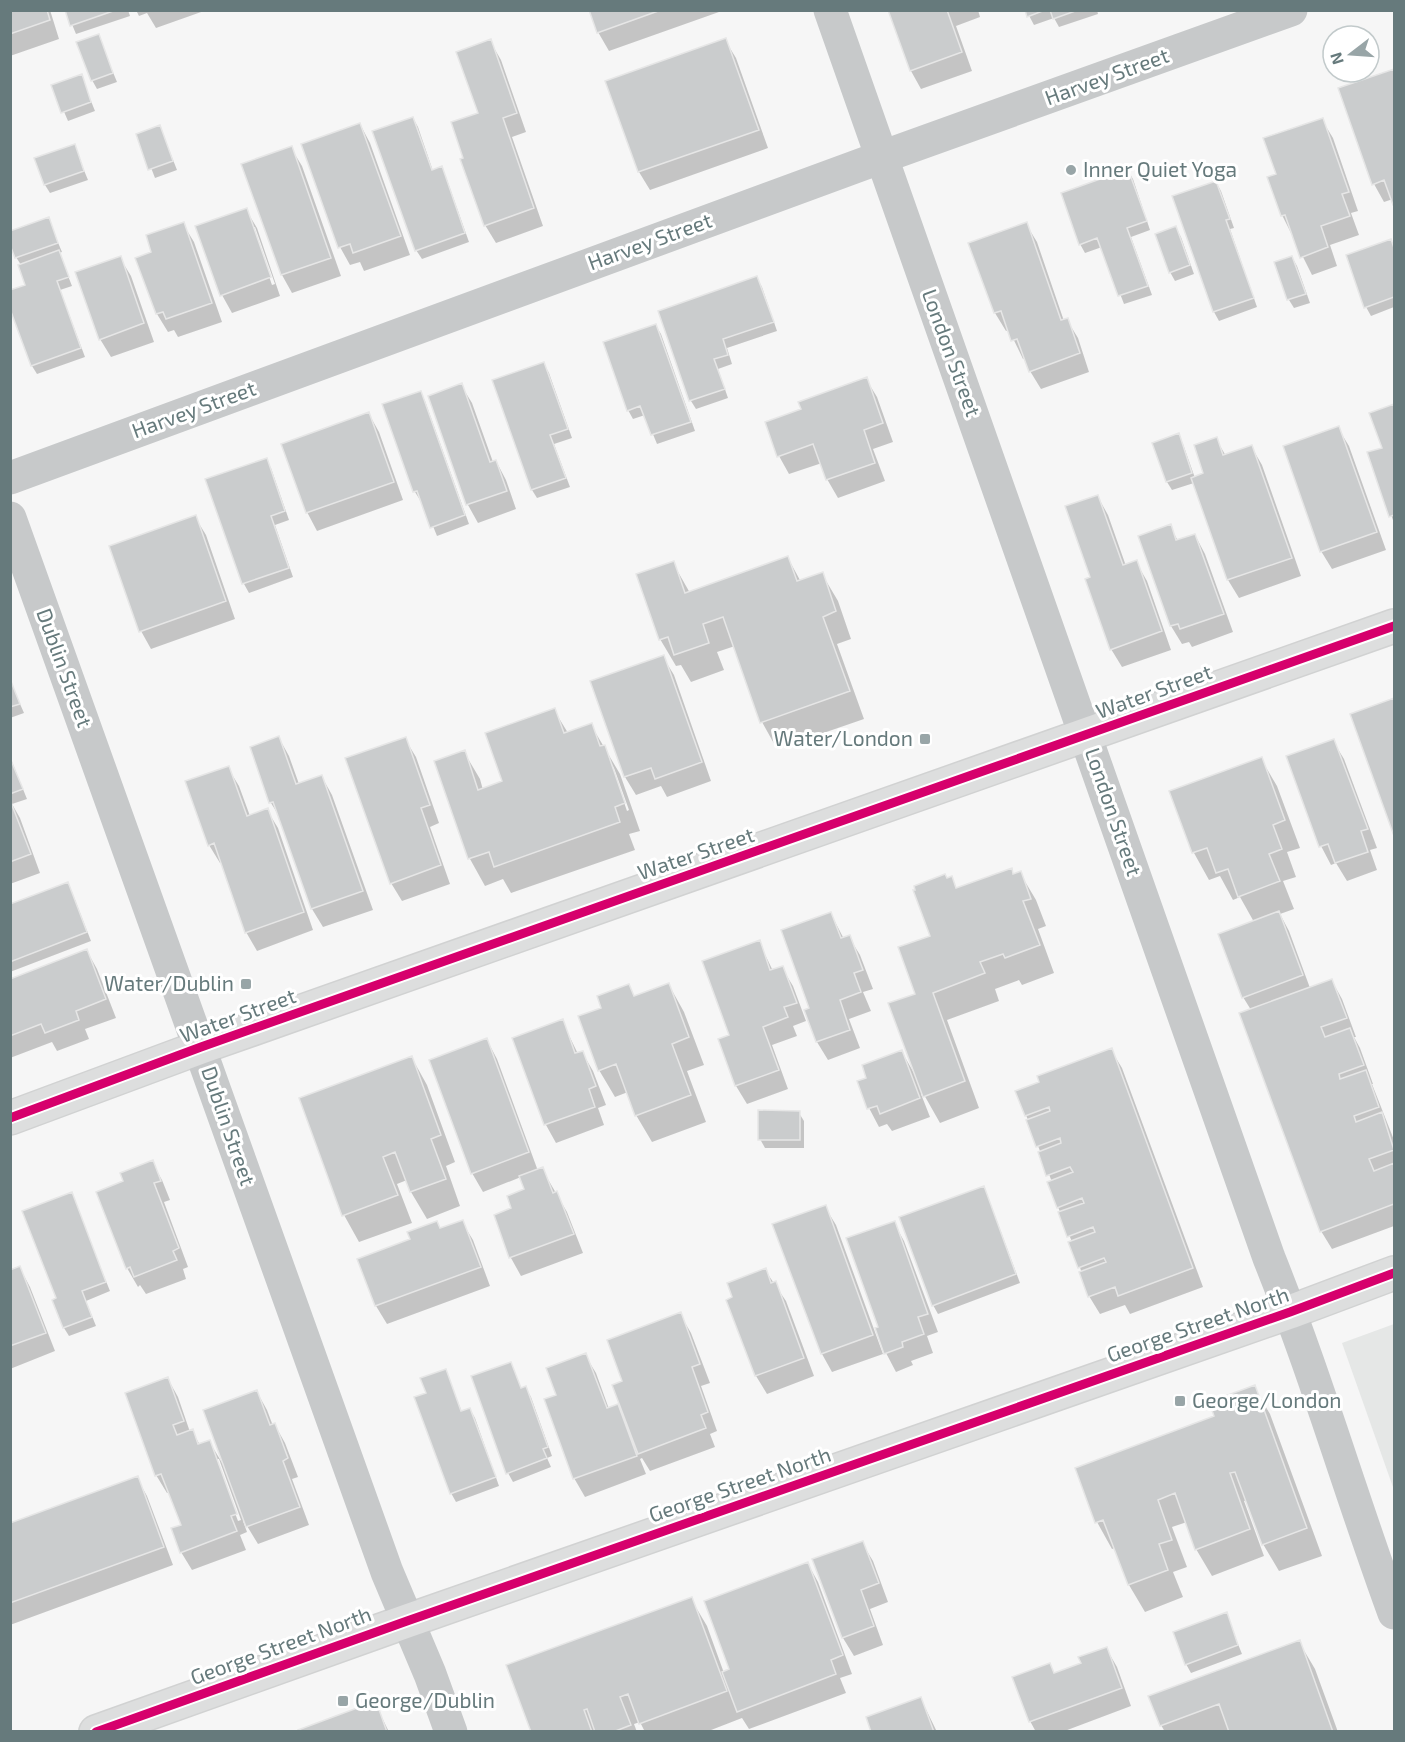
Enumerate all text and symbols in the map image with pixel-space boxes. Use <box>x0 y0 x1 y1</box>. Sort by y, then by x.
north arrow <box>1321 24 1381 84</box>
street label: Harvey Street <box>1041 42 1172 110</box>
text: N <box>1325 50 1347 67</box>
place label: Inner Quiet Yoga <box>1083 156 1237 182</box>
marker: Inner Quiet Yoga <box>1064 163 1078 177</box>
street label: Harvey Street <box>584 207 715 275</box>
street label: London Street <box>918 285 987 420</box>
street label: Harvey Street <box>128 375 259 443</box>
street label: Dublin Street <box>32 605 98 730</box>
street label: Water Street <box>1092 658 1215 723</box>
place label: Water/London <box>774 725 913 750</box>
marker: Water/London <box>918 732 932 746</box>
street label: London Street <box>1081 744 1148 879</box>
street label: Water Street <box>634 821 757 884</box>
place label: Water/Dublin <box>104 970 234 995</box>
marker: Water/Dublin <box>239 977 253 991</box>
street label: Water Street <box>176 982 299 1047</box>
street label: Dublin Street <box>197 1063 262 1188</box>
street label: George Street North <box>1103 1281 1292 1366</box>
place label: George/London <box>1192 1387 1342 1412</box>
marker: George/London <box>1173 1394 1187 1408</box>
street label: George Street North <box>645 1441 834 1526</box>
street label: George Street North <box>187 1600 374 1689</box>
place label: George/Dublin <box>355 1687 495 1712</box>
marker: George/Dublin <box>336 1694 350 1708</box>

